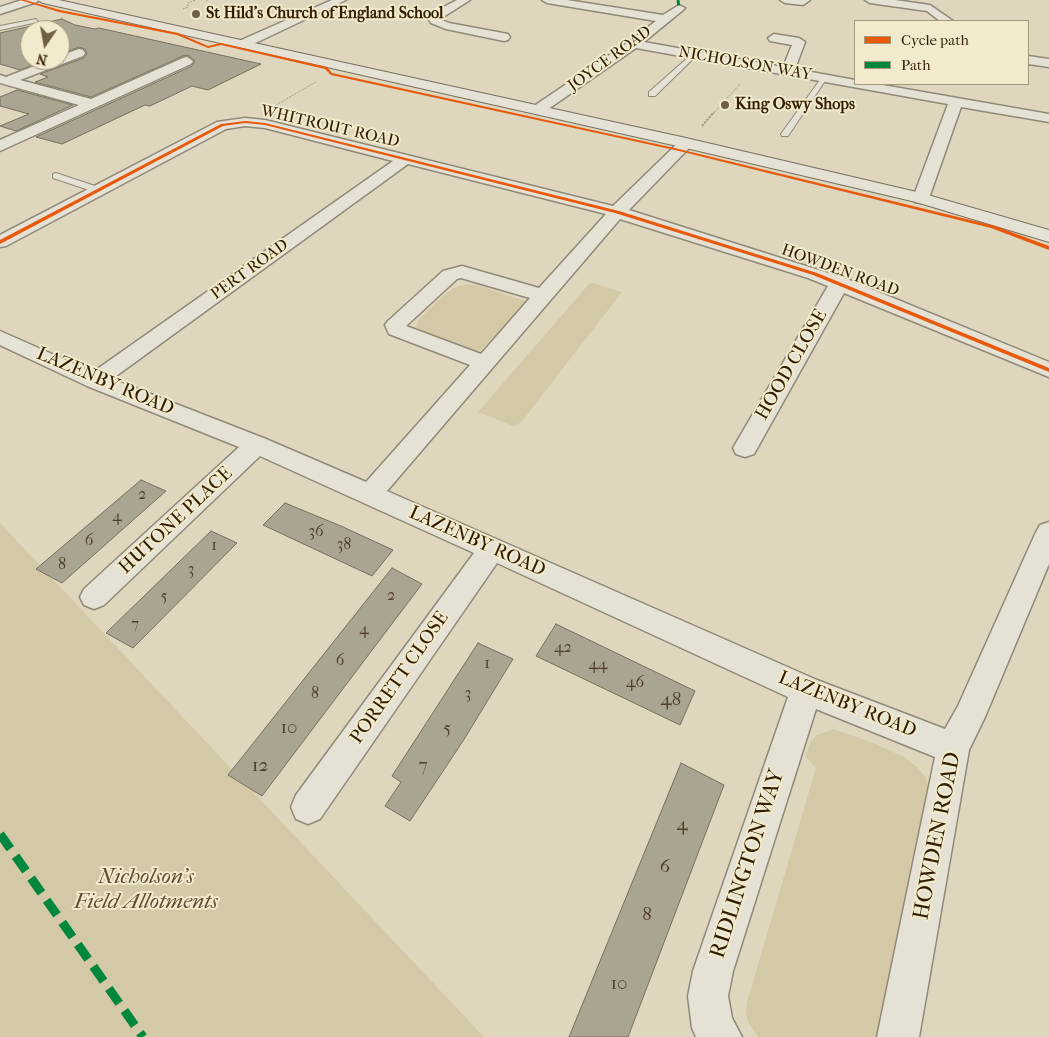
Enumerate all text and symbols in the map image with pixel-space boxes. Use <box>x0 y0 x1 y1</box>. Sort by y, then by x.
place label: St Hild's Church of England School <box>206 4 443 24</box>
marker: St Hild's Church of England School <box>190 8 202 20</box>
north arrow <box>20 20 70 70</box>
legend <box>854 20 1029 85</box>
street label: JOYCE ROAD <box>564 22 656 96</box>
text: Cycle path <box>901 31 969 49</box>
street label: NICHOLSON WAY <box>677 43 813 85</box>
text: N <box>35 50 49 69</box>
text: Path <box>901 56 931 74</box>
place label: King Oswy Shops <box>735 95 855 115</box>
marker: King Oswy Shops <box>719 99 731 111</box>
street label: WHITROUT ROAD <box>259 102 401 152</box>
street label: PERT ROAD <box>208 236 292 304</box>
street label: HOWDEN ROAD <box>779 241 901 301</box>
street label: HOOD CLOSE <box>751 306 833 424</box>
street label: LAZENBY ROAD <box>33 343 177 421</box>
street label: HUTONE PLACE <box>115 463 237 579</box>
house number: 2 <box>138 485 146 505</box>
street label: LAZENBY ROAD <box>405 502 549 582</box>
house number: 4 <box>112 507 122 527</box>
house number: 36 <box>308 522 324 542</box>
house number: 6 <box>85 531 93 551</box>
house number: 38 <box>337 535 351 555</box>
house number: 1 <box>211 536 217 556</box>
house number: 8 <box>58 555 66 575</box>
house number: 3 <box>188 560 194 580</box>
house number: 2 <box>387 586 395 606</box>
house number: 5 <box>161 587 167 607</box>
street label: PORRETT CLOSE <box>346 607 454 749</box>
house number: 7 <box>131 615 139 635</box>
house number: 4 <box>359 620 369 640</box>
house number: 42 <box>554 638 572 658</box>
house number: 6 <box>336 651 344 671</box>
house number: 1 <box>484 654 490 674</box>
house number: 44 <box>589 655 607 675</box>
street label: LAZENBY ROAD <box>775 667 919 743</box>
house number: 46 <box>626 673 644 693</box>
house number: 8 <box>311 684 319 704</box>
house number: 3 <box>465 684 471 704</box>
house number: 48 <box>661 689 681 711</box>
house number: 10 <box>280 717 298 739</box>
house number: 5 <box>443 718 451 740</box>
street label: HOWDEN ROAD <box>909 750 967 922</box>
house number: 12 <box>252 755 268 777</box>
house number: 7 <box>418 755 428 777</box>
street label: RIDLINGTON WAY <box>705 766 791 962</box>
house number: 4 <box>676 814 688 836</box>
house number: 6 <box>660 856 670 878</box>
park label: Nicholson's Field Allotments <box>74 865 218 916</box>
house number: 8 <box>642 904 652 926</box>
house number: 10 <box>610 973 628 995</box>

